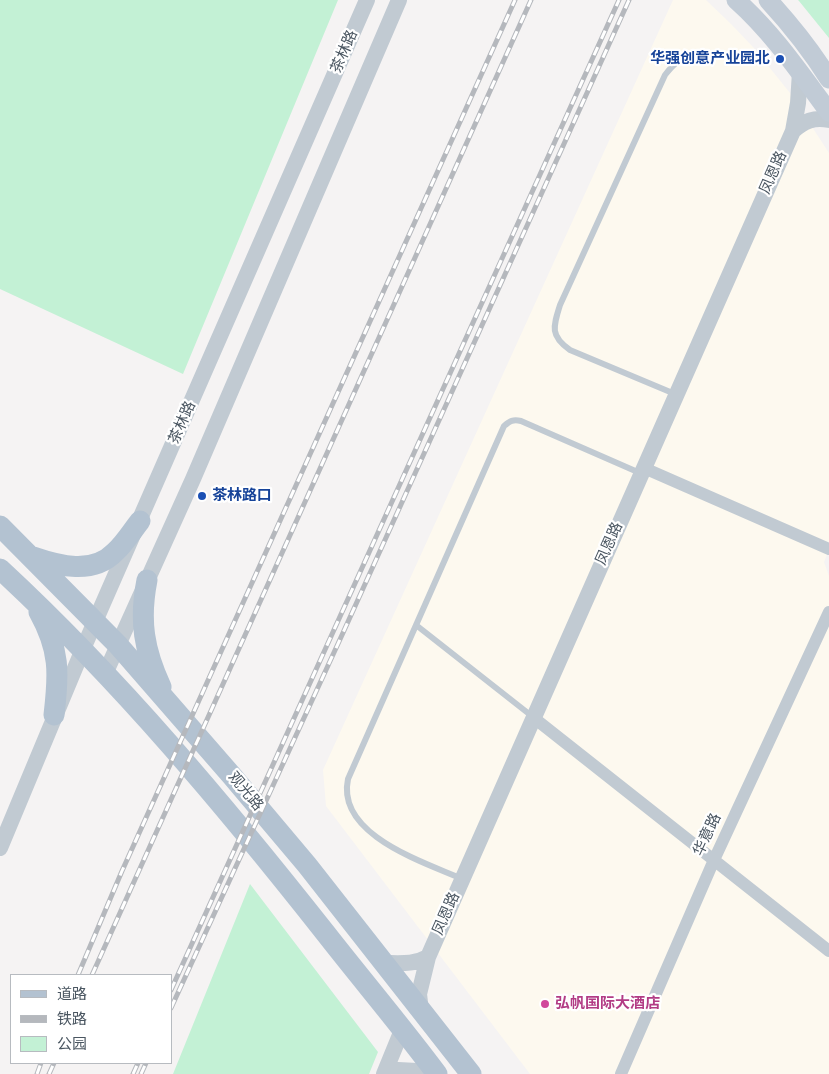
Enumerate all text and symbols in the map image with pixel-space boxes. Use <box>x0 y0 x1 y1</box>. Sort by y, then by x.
street label: 茶林路 <box>328 28 362 76</box>
place label: 华强创意产业园北 <box>650 50 770 68</box>
marker: 华强创意产业园北 <box>774 53 786 65</box>
street label: 凤恩路 <box>757 149 791 197</box>
street label: 茶林路 <box>166 399 200 447</box>
place label: 茶林路口 <box>212 487 272 505</box>
marker: 茶林路口 <box>196 490 208 502</box>
street label: 凤恩路 <box>593 520 627 568</box>
street label: 观光路 <box>224 769 266 815</box>
street label: 华意路 <box>690 811 726 859</box>
street label: 凤恩路 <box>430 890 464 938</box>
legend <box>10 974 172 1064</box>
text: 道路 <box>57 983 87 1005</box>
place label: 弘帆国际大酒店 <box>555 995 660 1013</box>
marker: 弘帆国际大酒店 <box>539 998 551 1010</box>
text: 铁路 <box>57 1008 87 1030</box>
text: 公园 <box>57 1033 87 1055</box>

